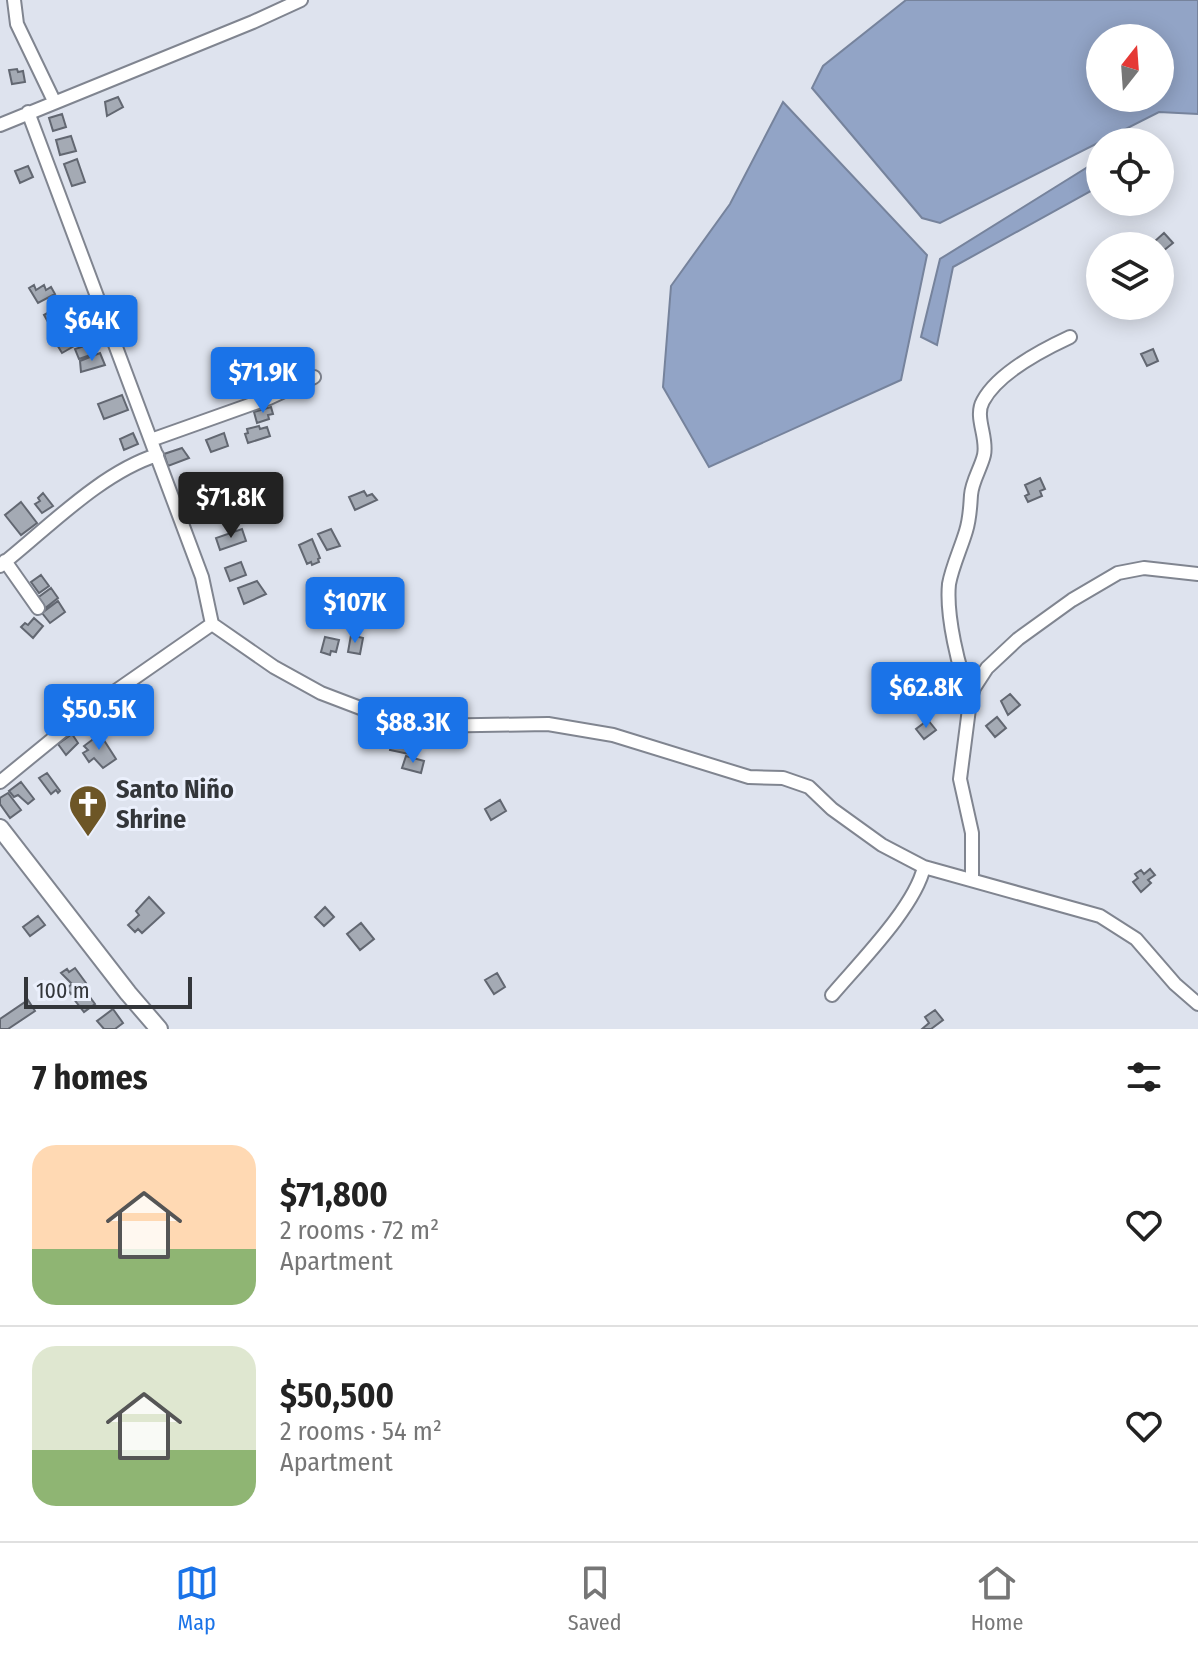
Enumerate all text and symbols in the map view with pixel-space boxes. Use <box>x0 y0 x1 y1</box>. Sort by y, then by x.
north arrow <box>1086 24 1174 112</box>
map controls <box>1086 24 1174 320</box>
button: locate <box>1086 128 1174 216</box>
button: layers <box>1086 232 1174 320</box>
pin: $64K <box>45 295 139 363</box>
text: $64K <box>64 305 120 336</box>
pin: $71.9K <box>198 347 328 415</box>
text: $71.9K <box>229 357 297 388</box>
pin: $71.8K <box>166 472 296 540</box>
text: $71.8K <box>196 482 266 513</box>
pin: $107K <box>299 577 411 645</box>
text: $107K <box>324 587 386 618</box>
pin: $62.8K <box>861 662 991 730</box>
text: $62.8K <box>889 672 963 703</box>
pin: $50.5K <box>34 684 164 752</box>
text: $50.5K <box>62 694 136 725</box>
pin: $88.3K <box>348 697 478 765</box>
text: $88.3K <box>376 707 450 738</box>
place label: Santo Niño Shrine <box>116 774 234 835</box>
church icon: Santo Niño Shrine <box>67 783 109 838</box>
scale bar <box>24 973 192 1009</box>
text: 100 m <box>36 977 90 1004</box>
icon: filters <box>1122 1055 1166 1099</box>
text: 7 homes <box>32 1057 148 1098</box>
text: $71,800 <box>280 1174 388 1215</box>
icon: home <box>96 1177 192 1273</box>
icon: heart <box>1122 1203 1166 1247</box>
text: 2 rooms · 72 m² <box>280 1215 439 1246</box>
text: Apartment <box>280 1246 393 1277</box>
text: $50,500 <box>280 1375 394 1416</box>
icon: home <box>96 1378 192 1474</box>
icon: heart <box>1122 1404 1166 1448</box>
text: 2 rooms · 54 m² <box>280 1416 442 1447</box>
text: Apartment <box>280 1447 393 1478</box>
tab: Map <box>175 1561 219 1636</box>
tab: Saved <box>568 1561 622 1636</box>
tab: Home <box>971 1561 1023 1636</box>

